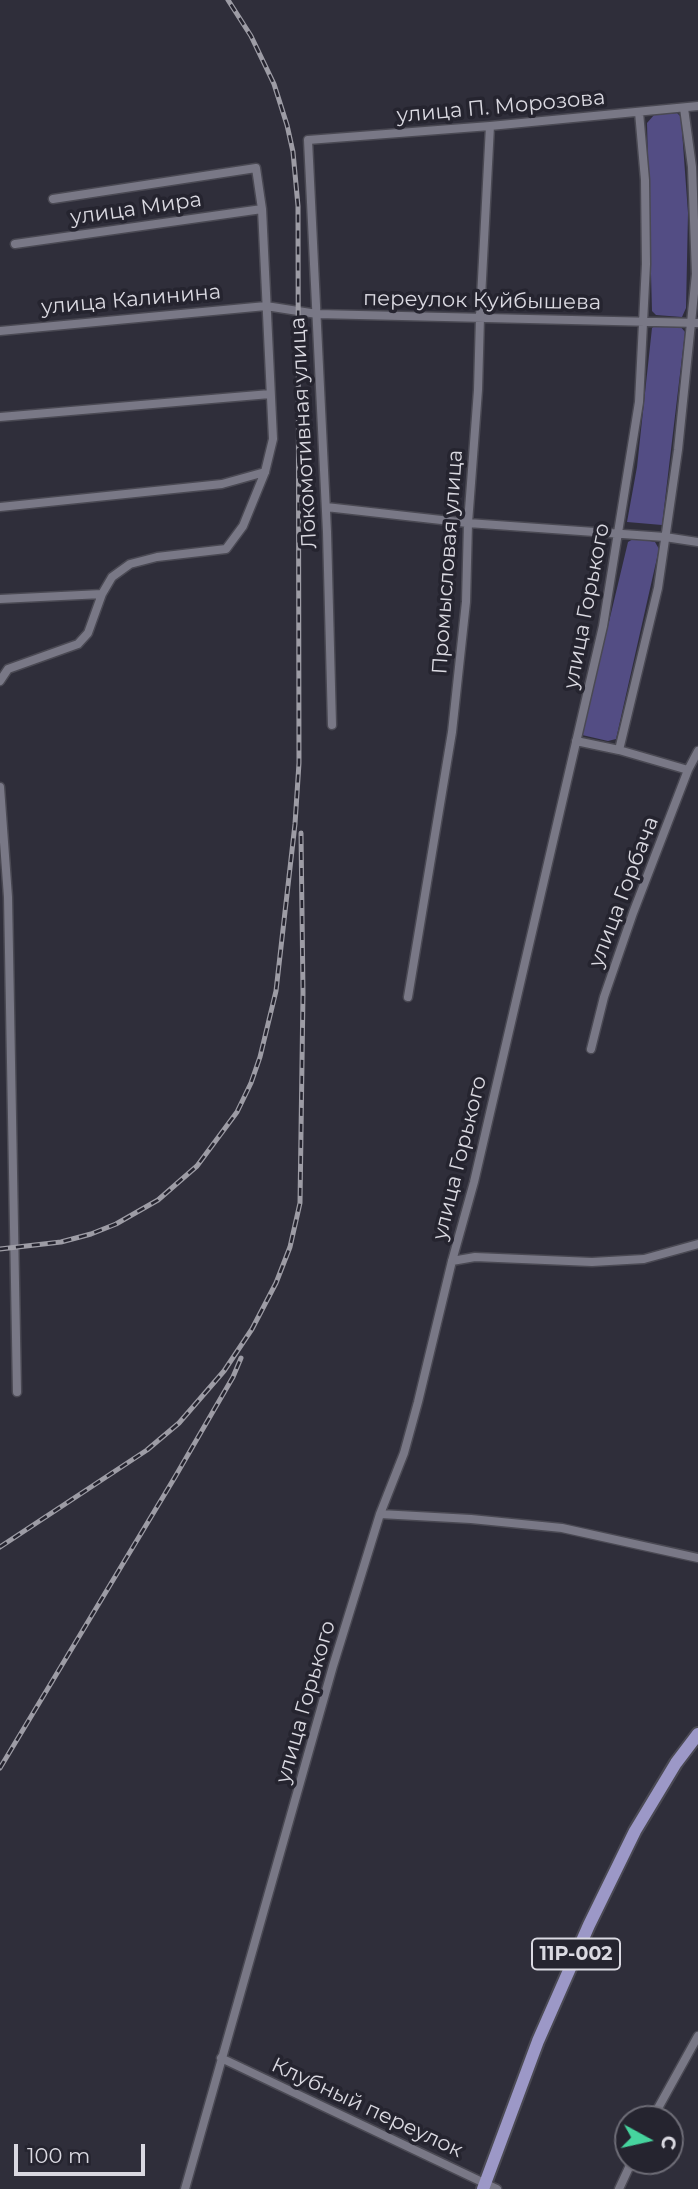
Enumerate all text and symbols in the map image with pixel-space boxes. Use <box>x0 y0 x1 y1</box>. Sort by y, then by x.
street label: улица П. Морозова <box>396 85 606 129</box>
street label: улица Мира <box>69 187 203 231</box>
street label: улица Калинина <box>40 280 222 320</box>
street label: переулок Куйбышева <box>363 286 601 316</box>
street label: Локомотивная улица <box>285 317 323 549</box>
street label: Промысловая улица <box>428 449 468 675</box>
street label: улица Горького <box>559 521 615 691</box>
street label: улица Горбача <box>584 813 664 971</box>
street label: улица Горького <box>427 1073 493 1243</box>
street label: улица Горького <box>271 1618 341 1786</box>
road number: 11Р-002 <box>532 1938 620 1970</box>
street label: Клубный переулок <box>267 2053 467 2163</box>
north arrow <box>614 2105 684 2175</box>
scale bar <box>18 2130 149 2174</box>
text: С <box>656 2134 681 2151</box>
text: 100 m <box>27 2143 90 2168</box>

